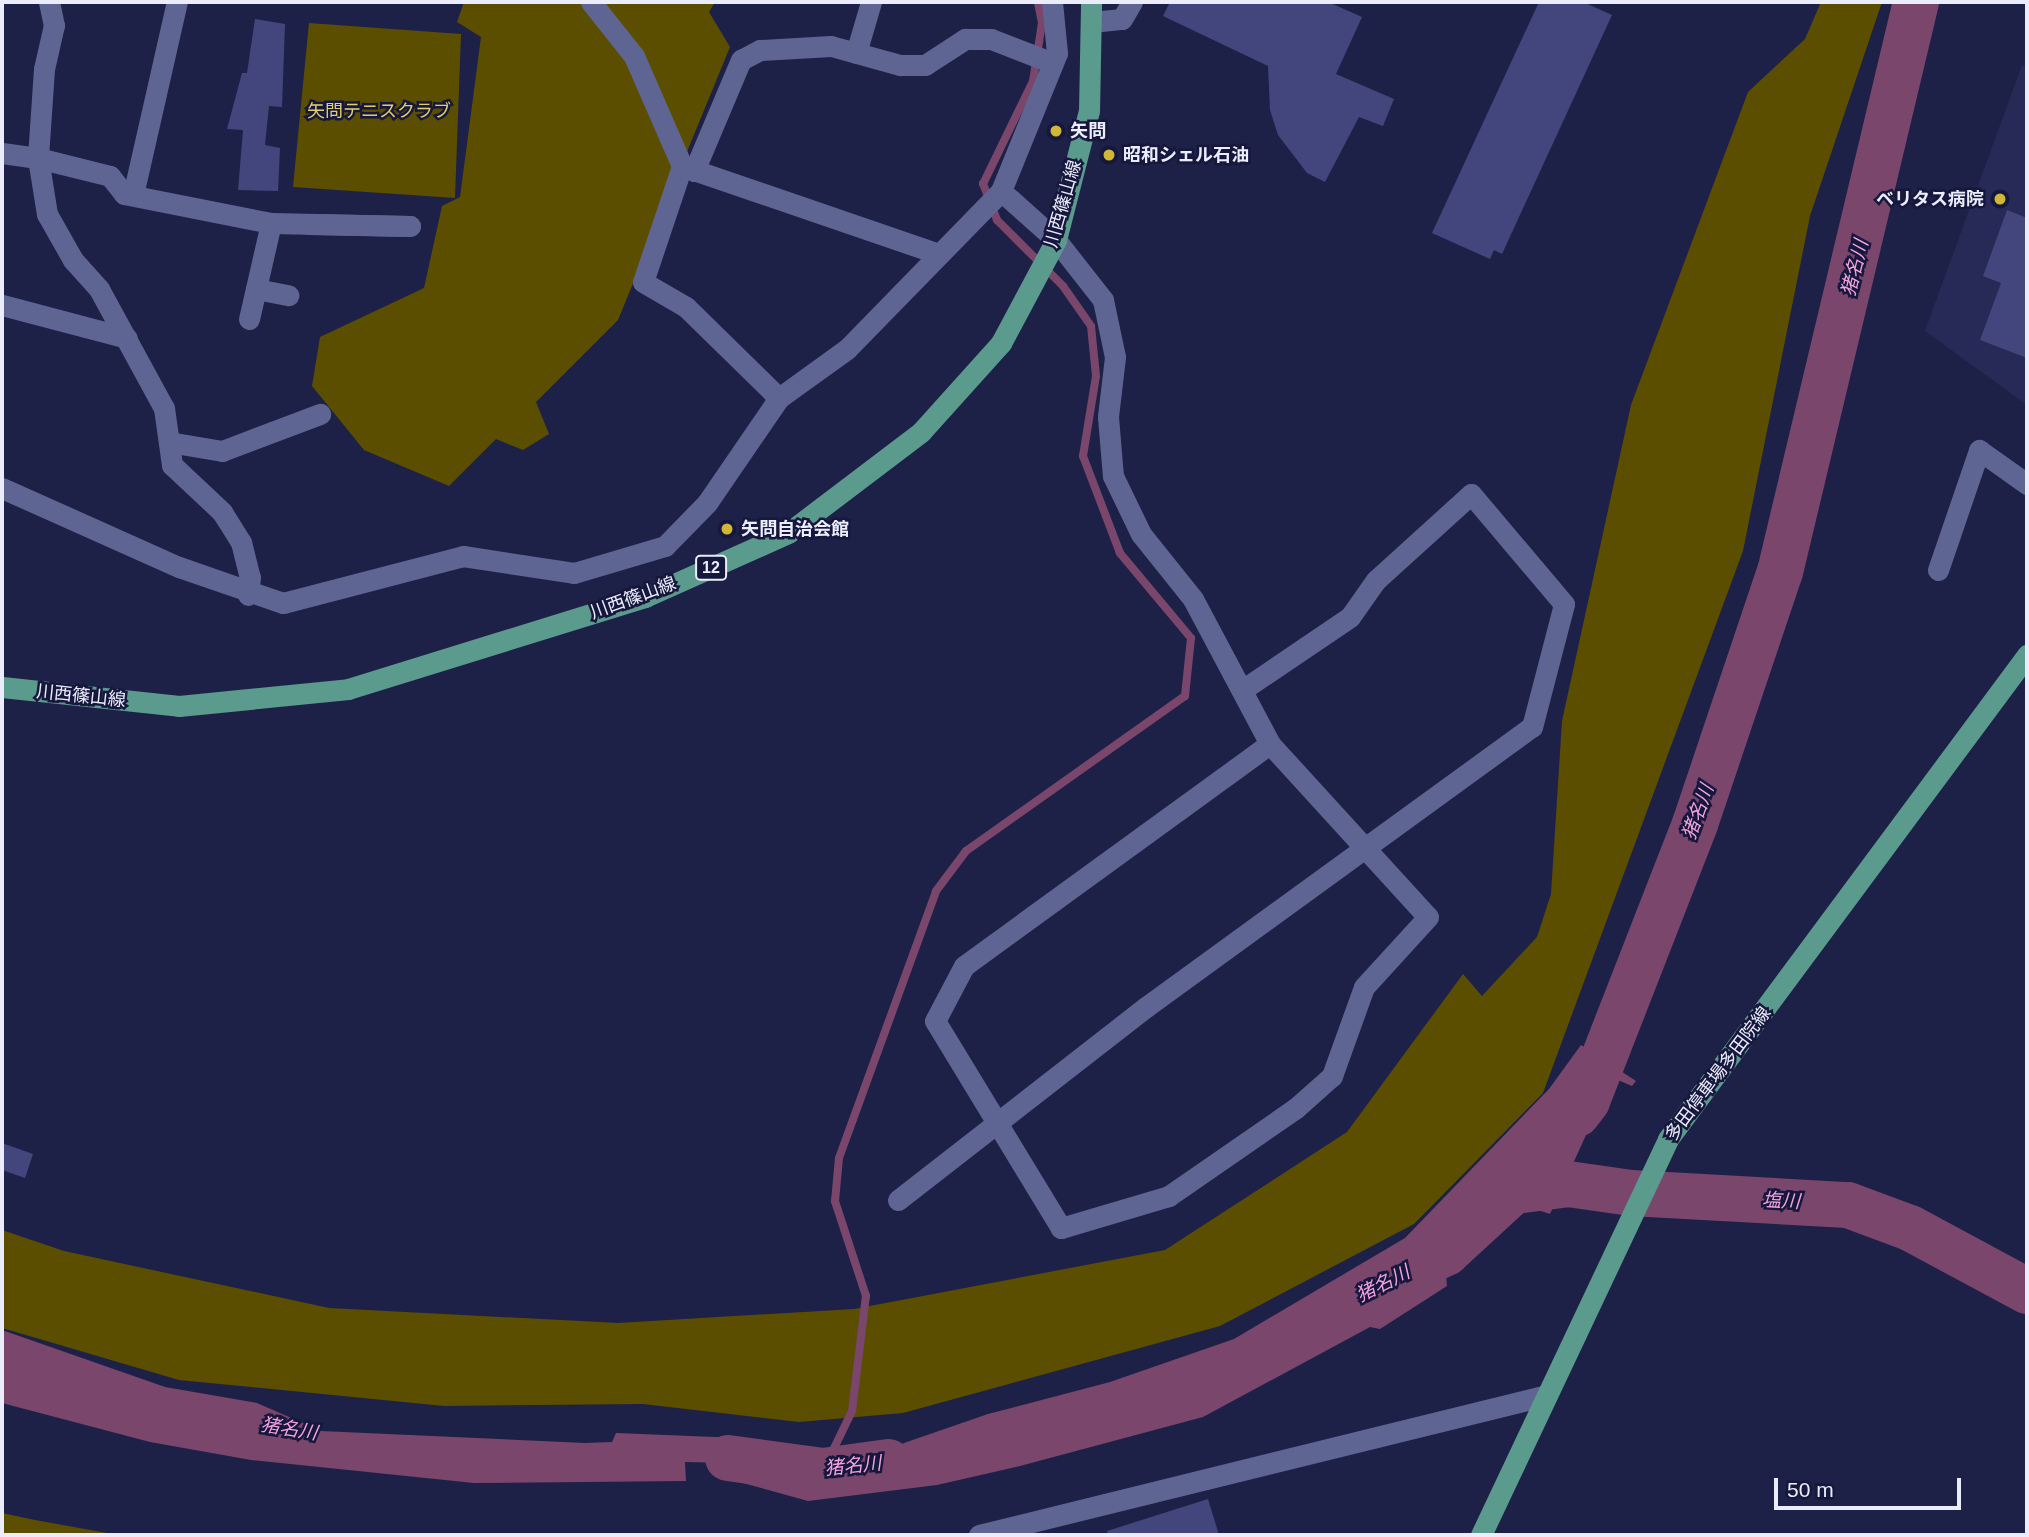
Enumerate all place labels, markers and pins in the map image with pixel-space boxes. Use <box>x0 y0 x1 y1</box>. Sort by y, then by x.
place label: 矢問 <box>1070 120 1106 142</box>
marker: 矢問 <box>1048 123 1064 139</box>
place label: 昭和シェル石油 <box>1123 144 1249 166</box>
marker: 昭和シェル石油 <box>1101 147 1117 163</box>
place label: ベリタス病院 <box>1876 188 1984 210</box>
marker: ベリタス病院 <box>1990 189 2010 209</box>
place label: 矢問自治会館 <box>741 518 849 540</box>
marker: 矢問自治会館 <box>719 521 735 537</box>

